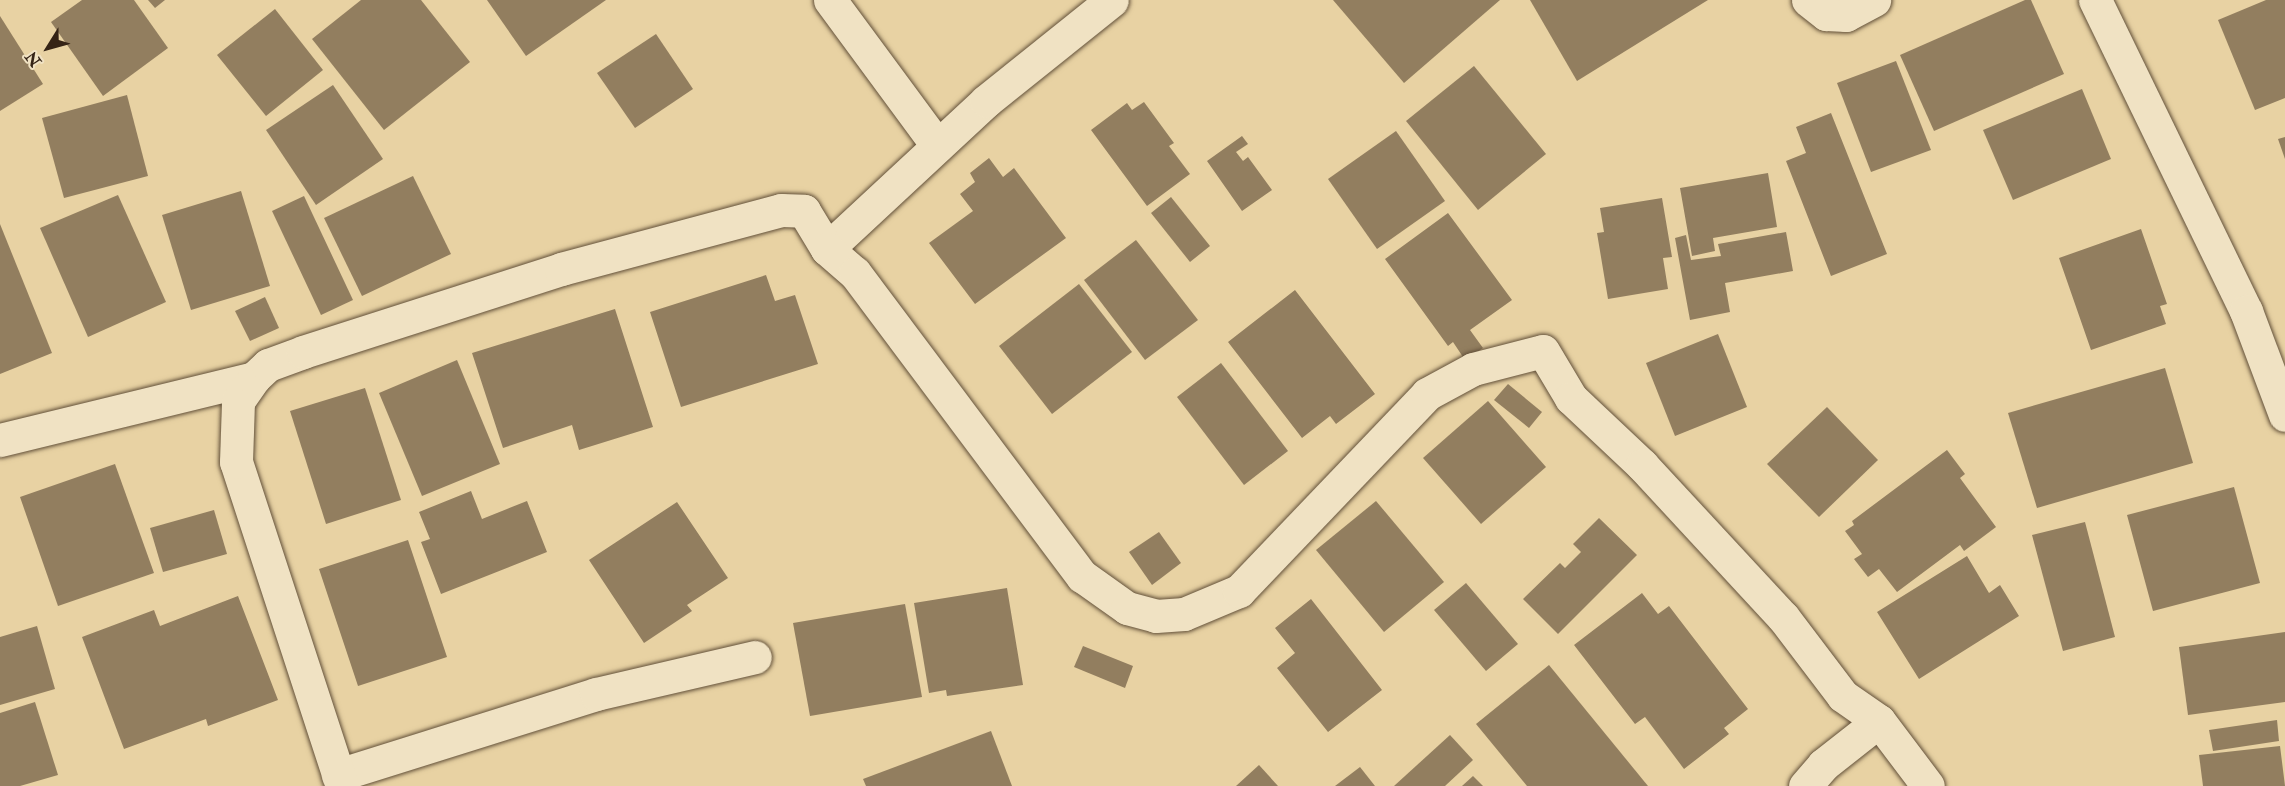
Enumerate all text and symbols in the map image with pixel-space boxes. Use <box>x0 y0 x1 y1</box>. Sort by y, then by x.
north arrow <box>18 18 78 78</box>
text: N <box>21 47 46 71</box>

